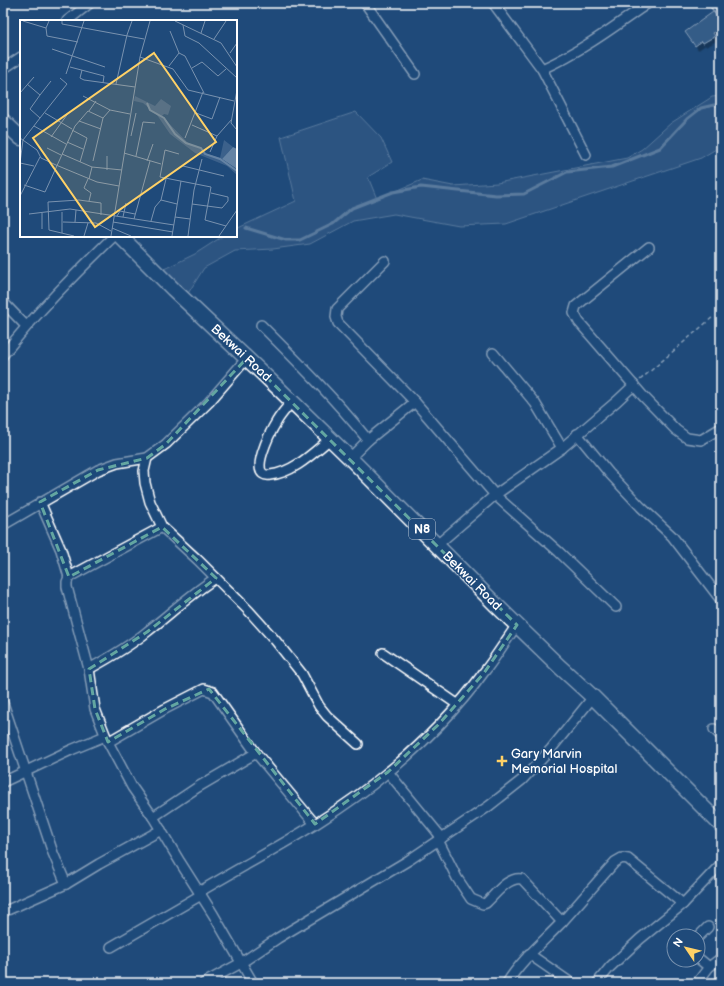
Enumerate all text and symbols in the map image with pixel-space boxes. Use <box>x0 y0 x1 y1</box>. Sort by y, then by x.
inset map <box>20 20 237 237</box>
street label: Bekwai Road <box>207 321 275 385</box>
road number: N8 <box>409 519 435 539</box>
street label: Bekwai Road <box>439 548 505 614</box>
place label: Gary Marvin Memorial Hospital <box>511 746 617 777</box>
marker: Gary Marvin Memorial Hospital <box>496 755 508 767</box>
north arrow <box>666 928 706 968</box>
text: N <box>671 935 686 950</box>

